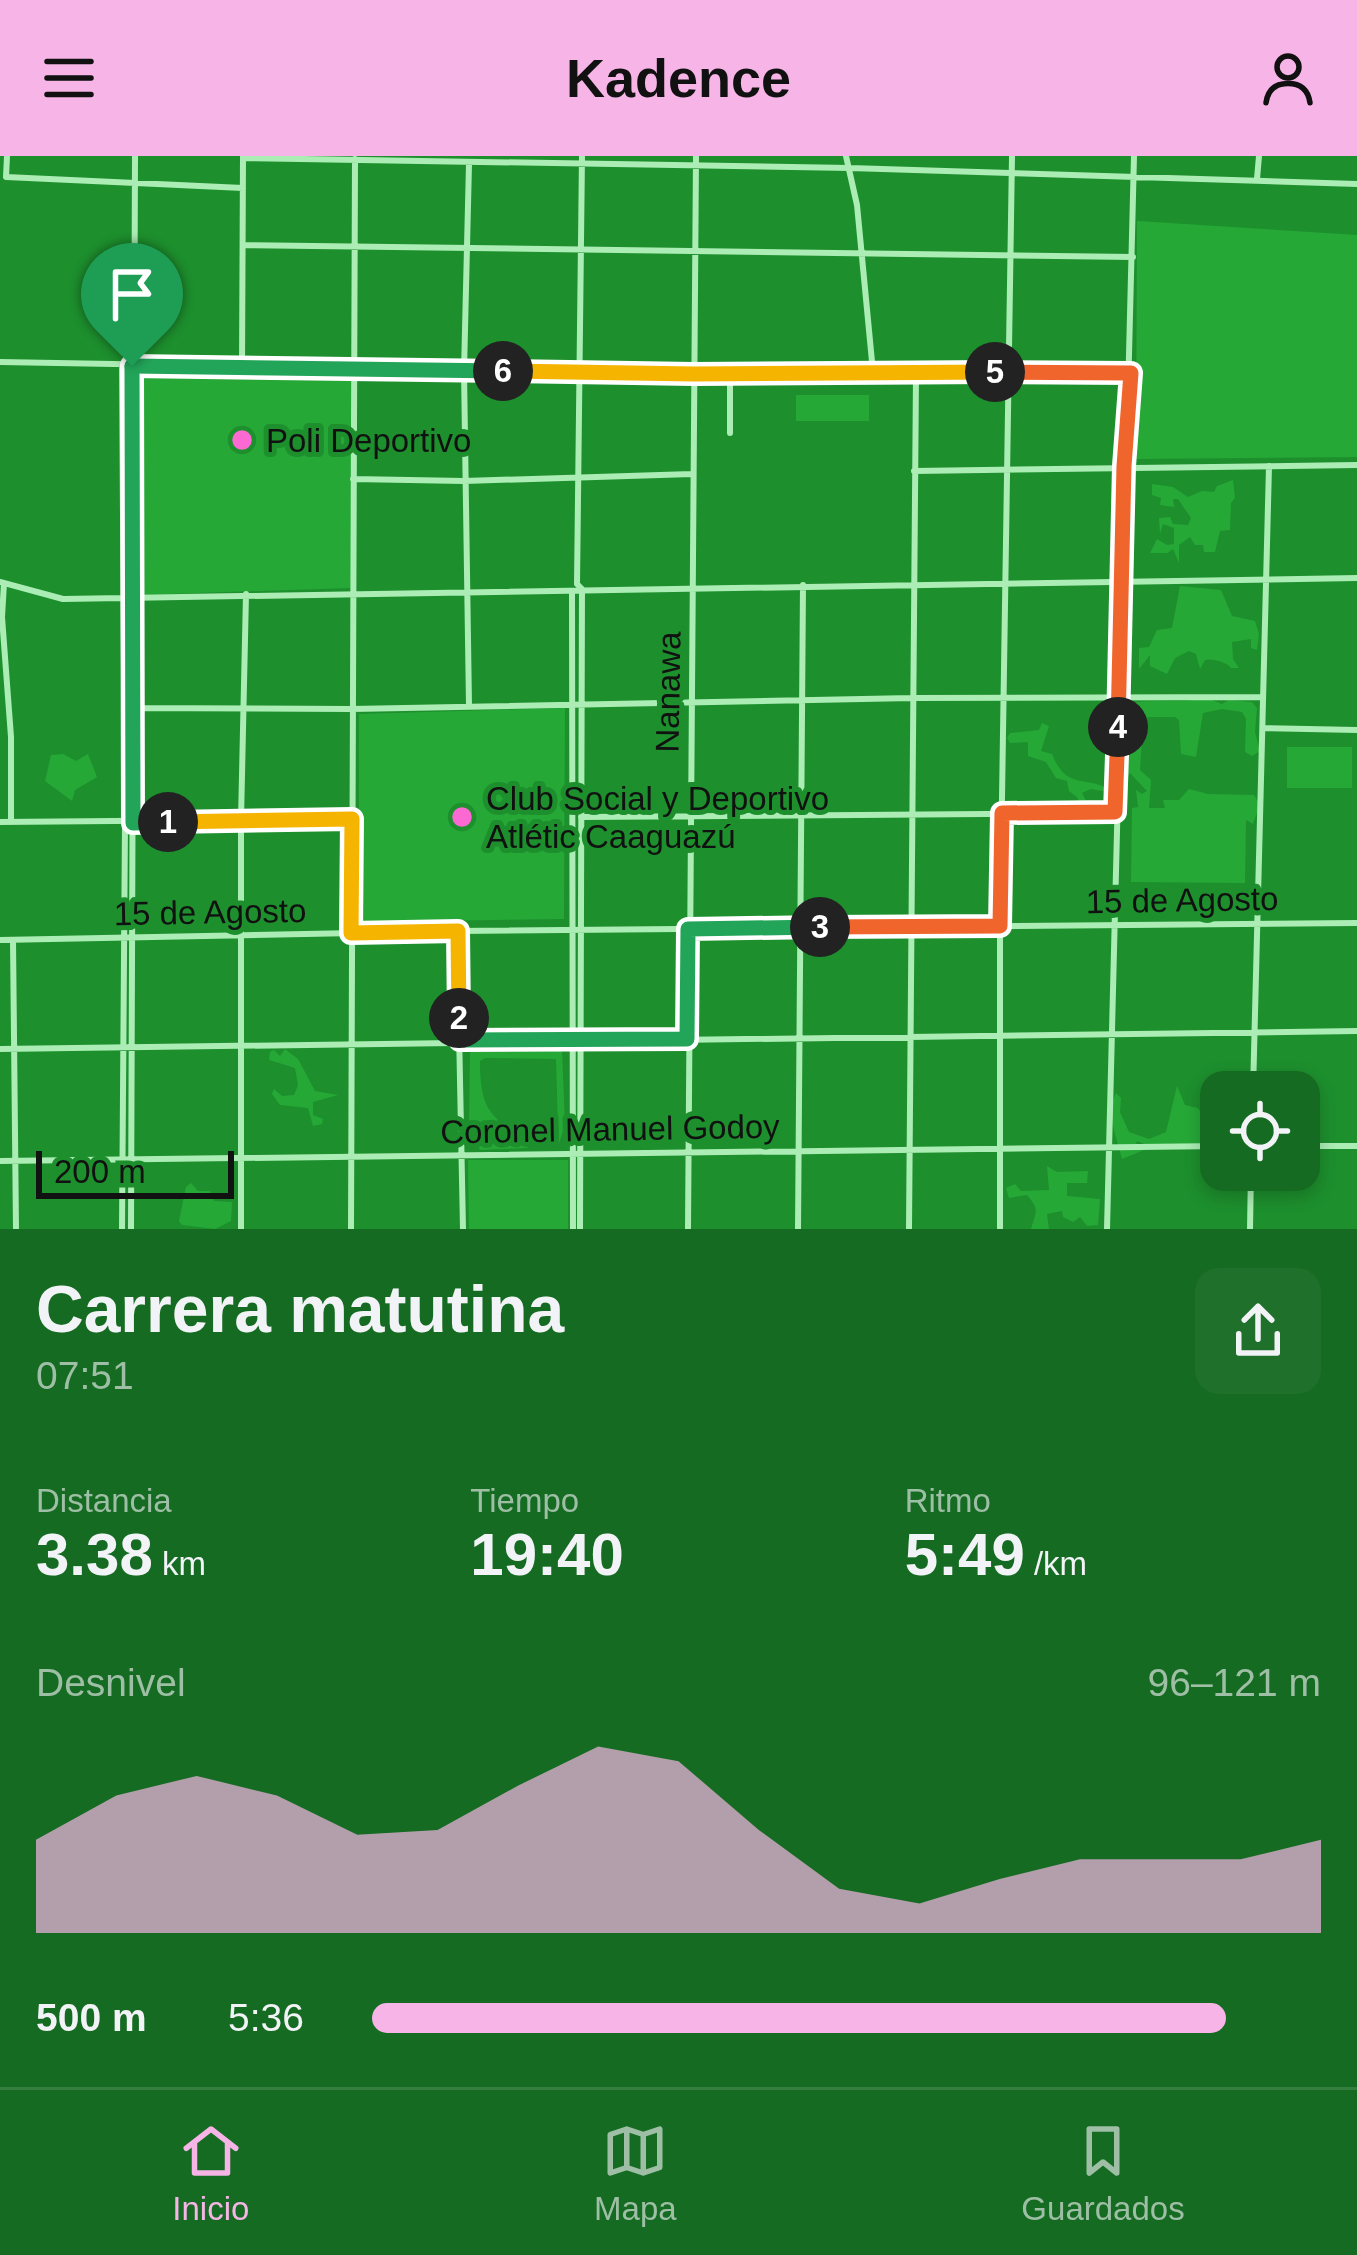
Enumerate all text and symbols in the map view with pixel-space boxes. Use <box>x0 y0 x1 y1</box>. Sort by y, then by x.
icon: menu <box>36 45 102 111</box>
icon: person <box>1255 45 1321 111</box>
text: Kadence <box>566 48 791 108</box>
pin <box>81 243 183 366</box>
icon: arrive <box>99 261 165 327</box>
pin: 6 <box>473 341 533 401</box>
pin: 5 <box>965 342 1025 402</box>
text: 6 <box>494 352 512 389</box>
text: 5 <box>986 353 1004 390</box>
place label: Poli Deportivo <box>266 422 471 459</box>
marker: Poli Deportivo <box>229 427 255 453</box>
street label: Nanawa <box>648 631 688 753</box>
pin: 4 <box>1088 697 1148 757</box>
text: 4 <box>1109 708 1127 745</box>
place label: Club Social y Deportivo Atlétic Caaguazú <box>486 780 829 855</box>
pin: 1 <box>138 792 198 852</box>
text: 1 <box>159 803 177 840</box>
marker: Club Social y Deportivo Atlétic Caaguazú <box>449 804 475 830</box>
street label: 15 de Agosto <box>1085 880 1279 920</box>
street label: 15 de Agosto <box>113 892 307 932</box>
pin: 3 <box>790 897 850 957</box>
text: 3 <box>811 908 829 945</box>
pin: 2 <box>429 988 489 1048</box>
text: 2 <box>450 999 468 1036</box>
map controls <box>1200 1071 1320 1191</box>
button: locate <box>1200 1071 1320 1191</box>
street label: Coronel Manuel Godoy <box>440 1108 780 1150</box>
scale bar <box>36 1145 234 1198</box>
text: 200 m <box>54 1153 146 1190</box>
button: share <box>1195 1268 1321 1394</box>
text: Carrera matutina <box>36 1272 564 1346</box>
text: 07:51 <box>36 1354 134 1397</box>
text: Distancia <box>36 1482 172 1519</box>
text: Tiempo <box>470 1482 579 1519</box>
text: Ritmo <box>905 1482 991 1519</box>
text: 3.38 <box>36 1521 153 1588</box>
text: 19:40 <box>470 1521 624 1588</box>
text: 5:49 <box>905 1521 1025 1588</box>
text: km <box>153 1545 206 1582</box>
text: /km <box>1025 1545 1087 1582</box>
text: Desnivel <box>36 1661 186 1704</box>
text: 96–121 m <box>1148 1661 1321 1704</box>
text: 500 m <box>36 1996 147 2039</box>
text: 5:36 <box>228 1996 304 2039</box>
tab: Inicio <box>172 2118 249 2228</box>
tab: Mapa <box>594 2118 677 2228</box>
tab: Guardados <box>1021 2118 1185 2228</box>

